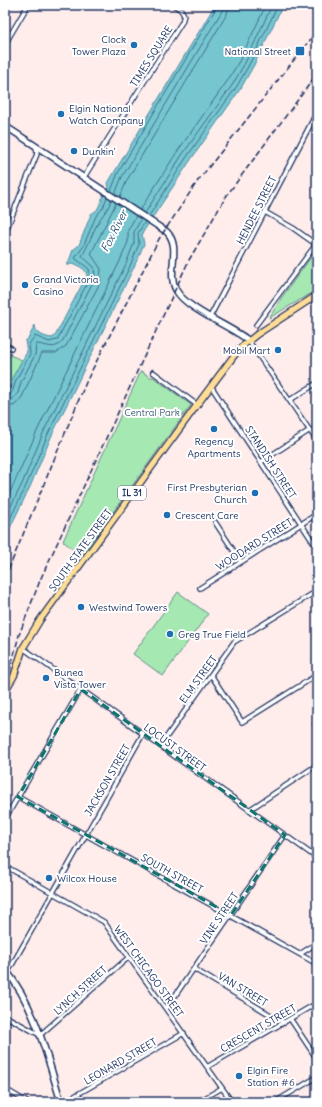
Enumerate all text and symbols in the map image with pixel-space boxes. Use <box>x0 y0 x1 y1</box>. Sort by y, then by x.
street label: TIMES SQUARE <box>127 23 176 89</box>
place label: Clock Tower Plaza <box>72 33 126 58</box>
marker: Clock Tower Plaza <box>129 40 139 50</box>
place label: National Street <box>224 45 292 58</box>
marker: National Street <box>294 45 306 57</box>
place label: Elgin National Watch Company <box>69 102 144 127</box>
marker: Elgin National Watch Company <box>56 109 66 119</box>
place label: Dunkin' <box>82 145 116 158</box>
marker: Dunkin' <box>69 146 79 156</box>
street label: HENDEE STREET <box>234 174 279 247</box>
water label: Fox River <box>98 206 131 254</box>
place label: Grand Victoria Casino <box>33 273 99 298</box>
marker: Grand Victoria Casino <box>20 280 30 290</box>
place label: Mobil Mart <box>223 344 271 357</box>
marker: Mobil Mart <box>273 345 283 355</box>
park label: Central Park <box>124 406 180 419</box>
street label: STANDISH STREET <box>242 423 299 501</box>
marker: Regency Apartments <box>209 424 219 434</box>
place label: Regency Apartments <box>187 435 241 460</box>
place label: First Presbyterian Church <box>167 481 247 506</box>
road number: IL 31 <box>118 486 146 500</box>
marker: First Presbyterian Church <box>250 488 260 498</box>
street label: SOUTH STATE STREET <box>46 507 115 594</box>
place label: Crescent Care <box>175 509 238 522</box>
marker: Crescent Care <box>162 510 172 520</box>
street label: WOODARD STREET <box>214 516 295 573</box>
place label: Westwind Towers <box>89 601 168 614</box>
marker: Westwind Towers <box>76 602 86 612</box>
place label: Greg True Field <box>178 628 246 641</box>
marker: Greg True Field <box>165 629 175 639</box>
street label: ELM STREET <box>177 653 220 706</box>
place label: Bunea Vista Tower <box>54 666 106 691</box>
marker: Bunea Vista Tower <box>41 673 51 683</box>
street label: LOCUST STREET <box>141 721 208 774</box>
street label: JACKSON STREET <box>82 742 133 819</box>
street label: SOUTH STREET <box>138 851 205 896</box>
place label: Wilcox House <box>57 872 117 885</box>
marker: Wilcox House <box>44 873 54 883</box>
street label: VINE STREET <box>197 890 242 947</box>
street label: WEST CHICAGO STREET <box>111 923 186 1020</box>
street label: LYNCH STREET <box>51 963 110 1018</box>
street label: VAN STREET <box>215 969 270 1009</box>
street label: CRESCENT STREET <box>218 1001 298 1055</box>
street label: LEONARD STREET <box>81 1035 159 1088</box>
place label: Elgin Fire Station #6 <box>247 1064 295 1089</box>
marker: Elgin Fire Station #6 <box>234 1071 244 1081</box>

